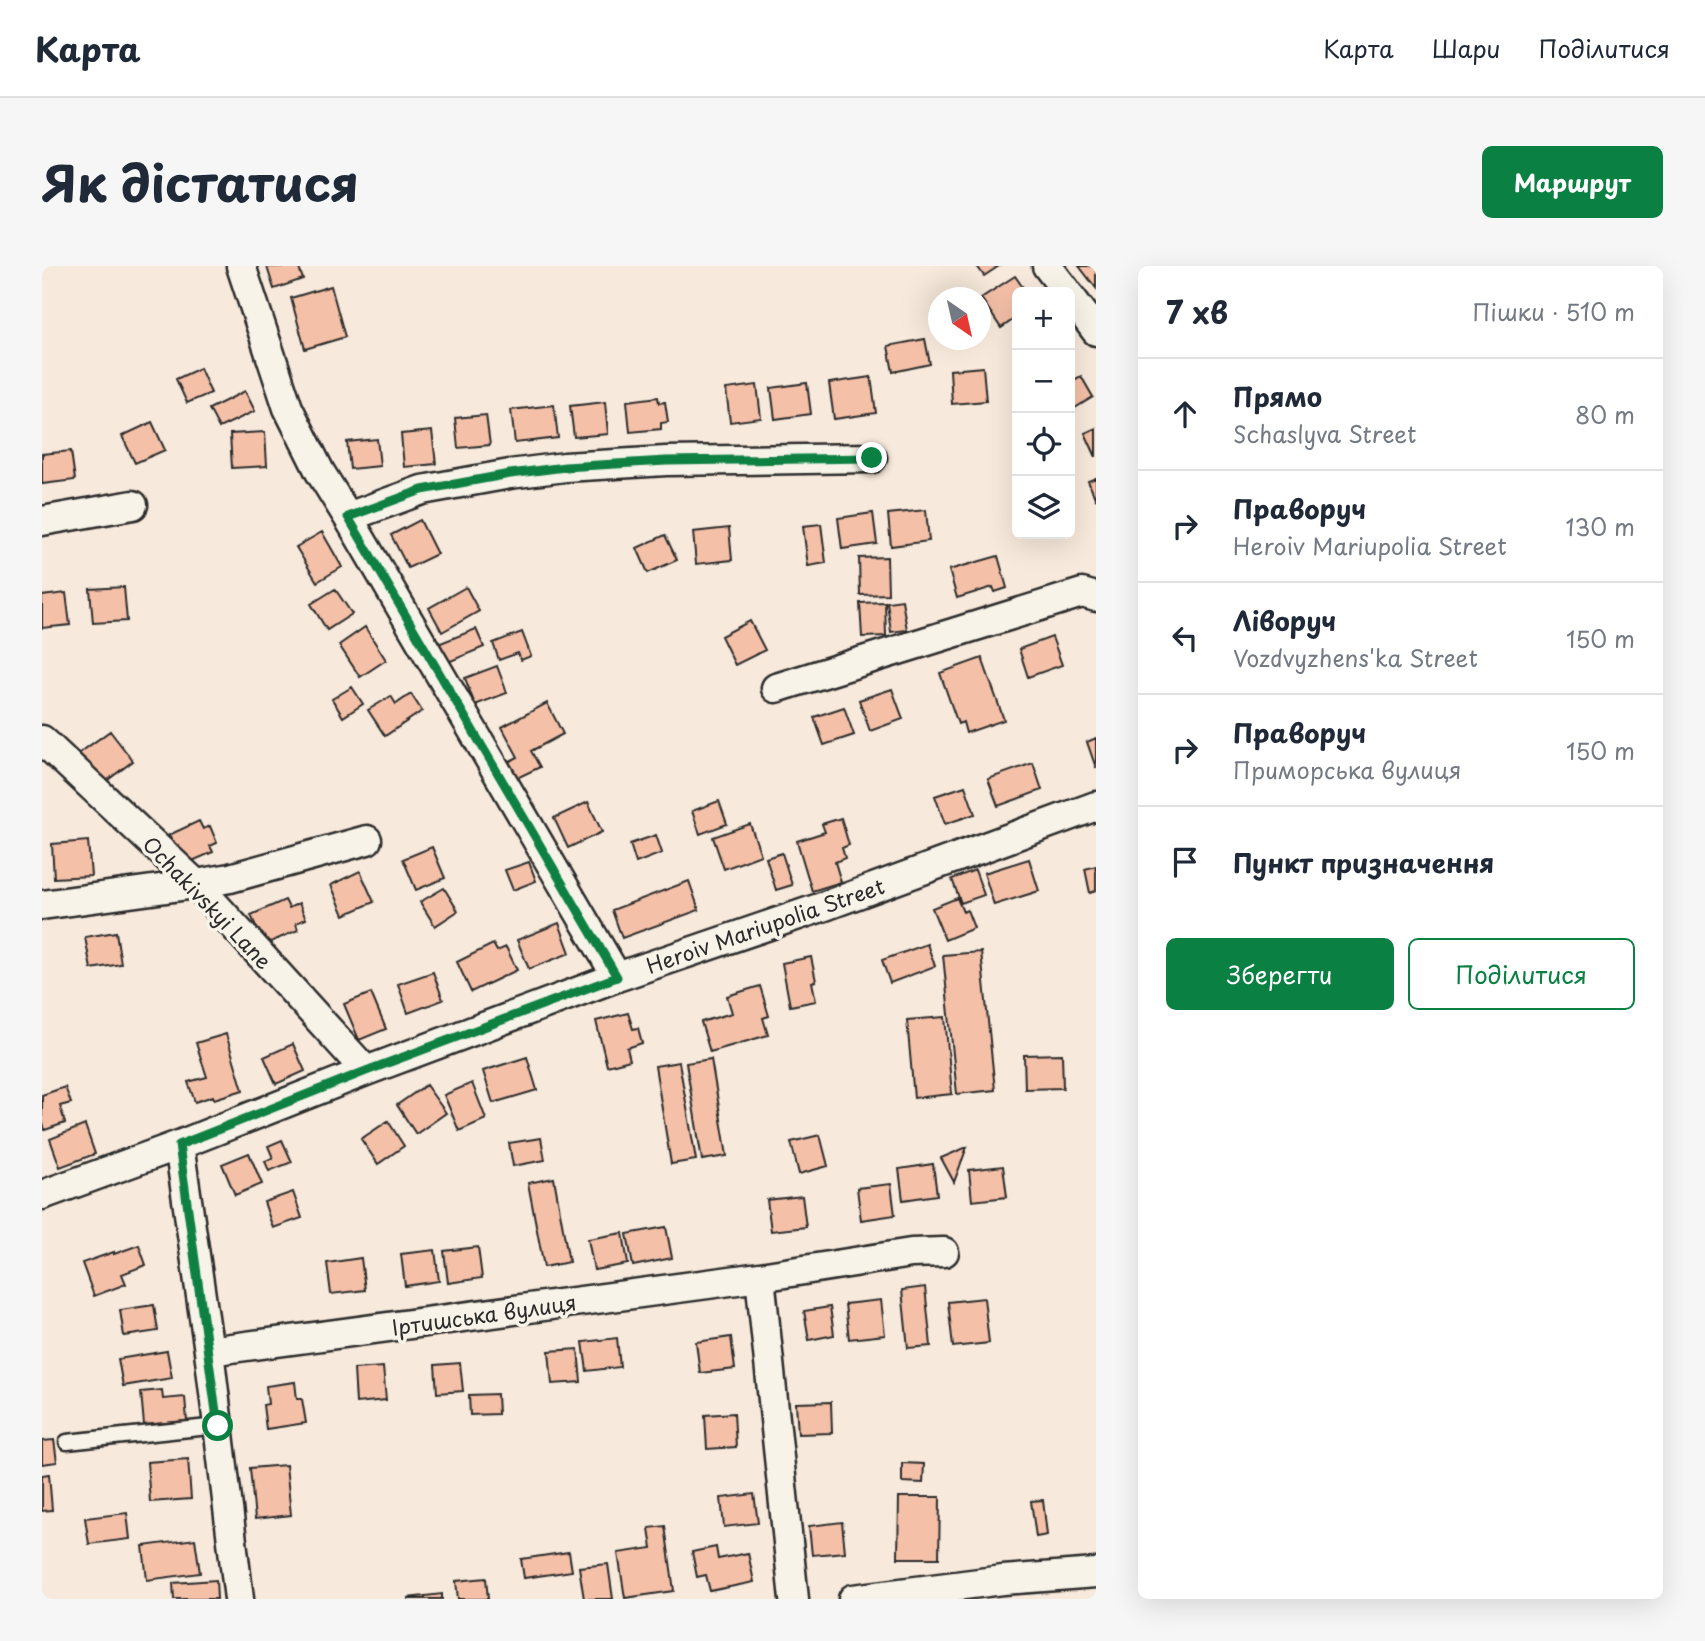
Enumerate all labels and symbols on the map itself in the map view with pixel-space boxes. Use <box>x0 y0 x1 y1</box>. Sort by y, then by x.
north arrow <box>928 287 991 350</box>
route end <box>856 442 887 473</box>
street label: Ochakivskyi Lane <box>136 828 280 976</box>
street label: Heroiv Mariupolia Street <box>642 869 888 981</box>
street label: Іртишська вулиця <box>390 1285 578 1343</box>
route start <box>202 1410 233 1441</box>

